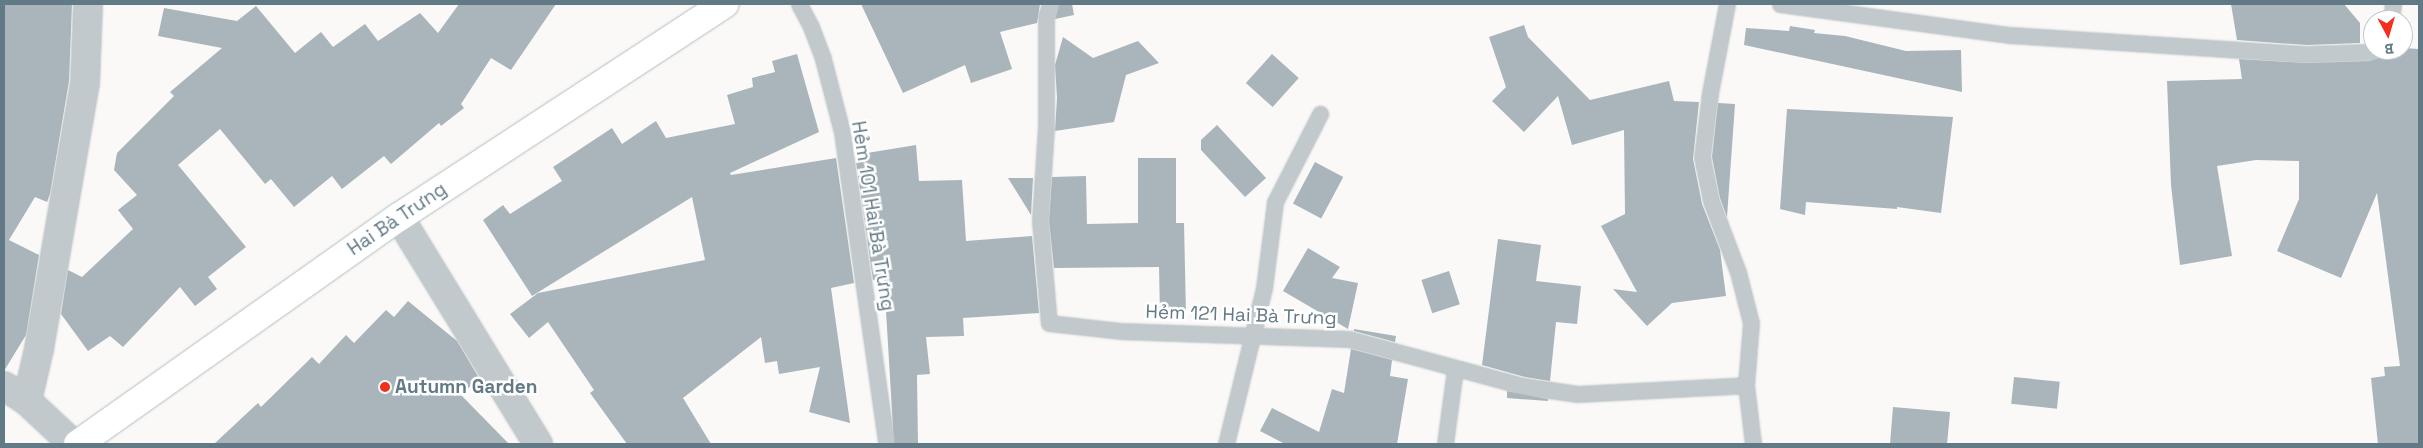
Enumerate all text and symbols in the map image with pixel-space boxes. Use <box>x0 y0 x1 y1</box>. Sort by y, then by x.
north arrow <box>2363 10 2413 60</box>
text: B <box>2384 39 2395 58</box>
street label: Hẻm 101 Hai Bà Trưng <box>847 119 899 313</box>
street label: Hai Bà Trưng <box>343 178 451 260</box>
street label: Hẻm 121 Hai Bà Trưng <box>1145 300 1337 330</box>
place label: Autumn Garden <box>395 376 537 398</box>
marker: Autumn Garden <box>379 381 391 393</box>

